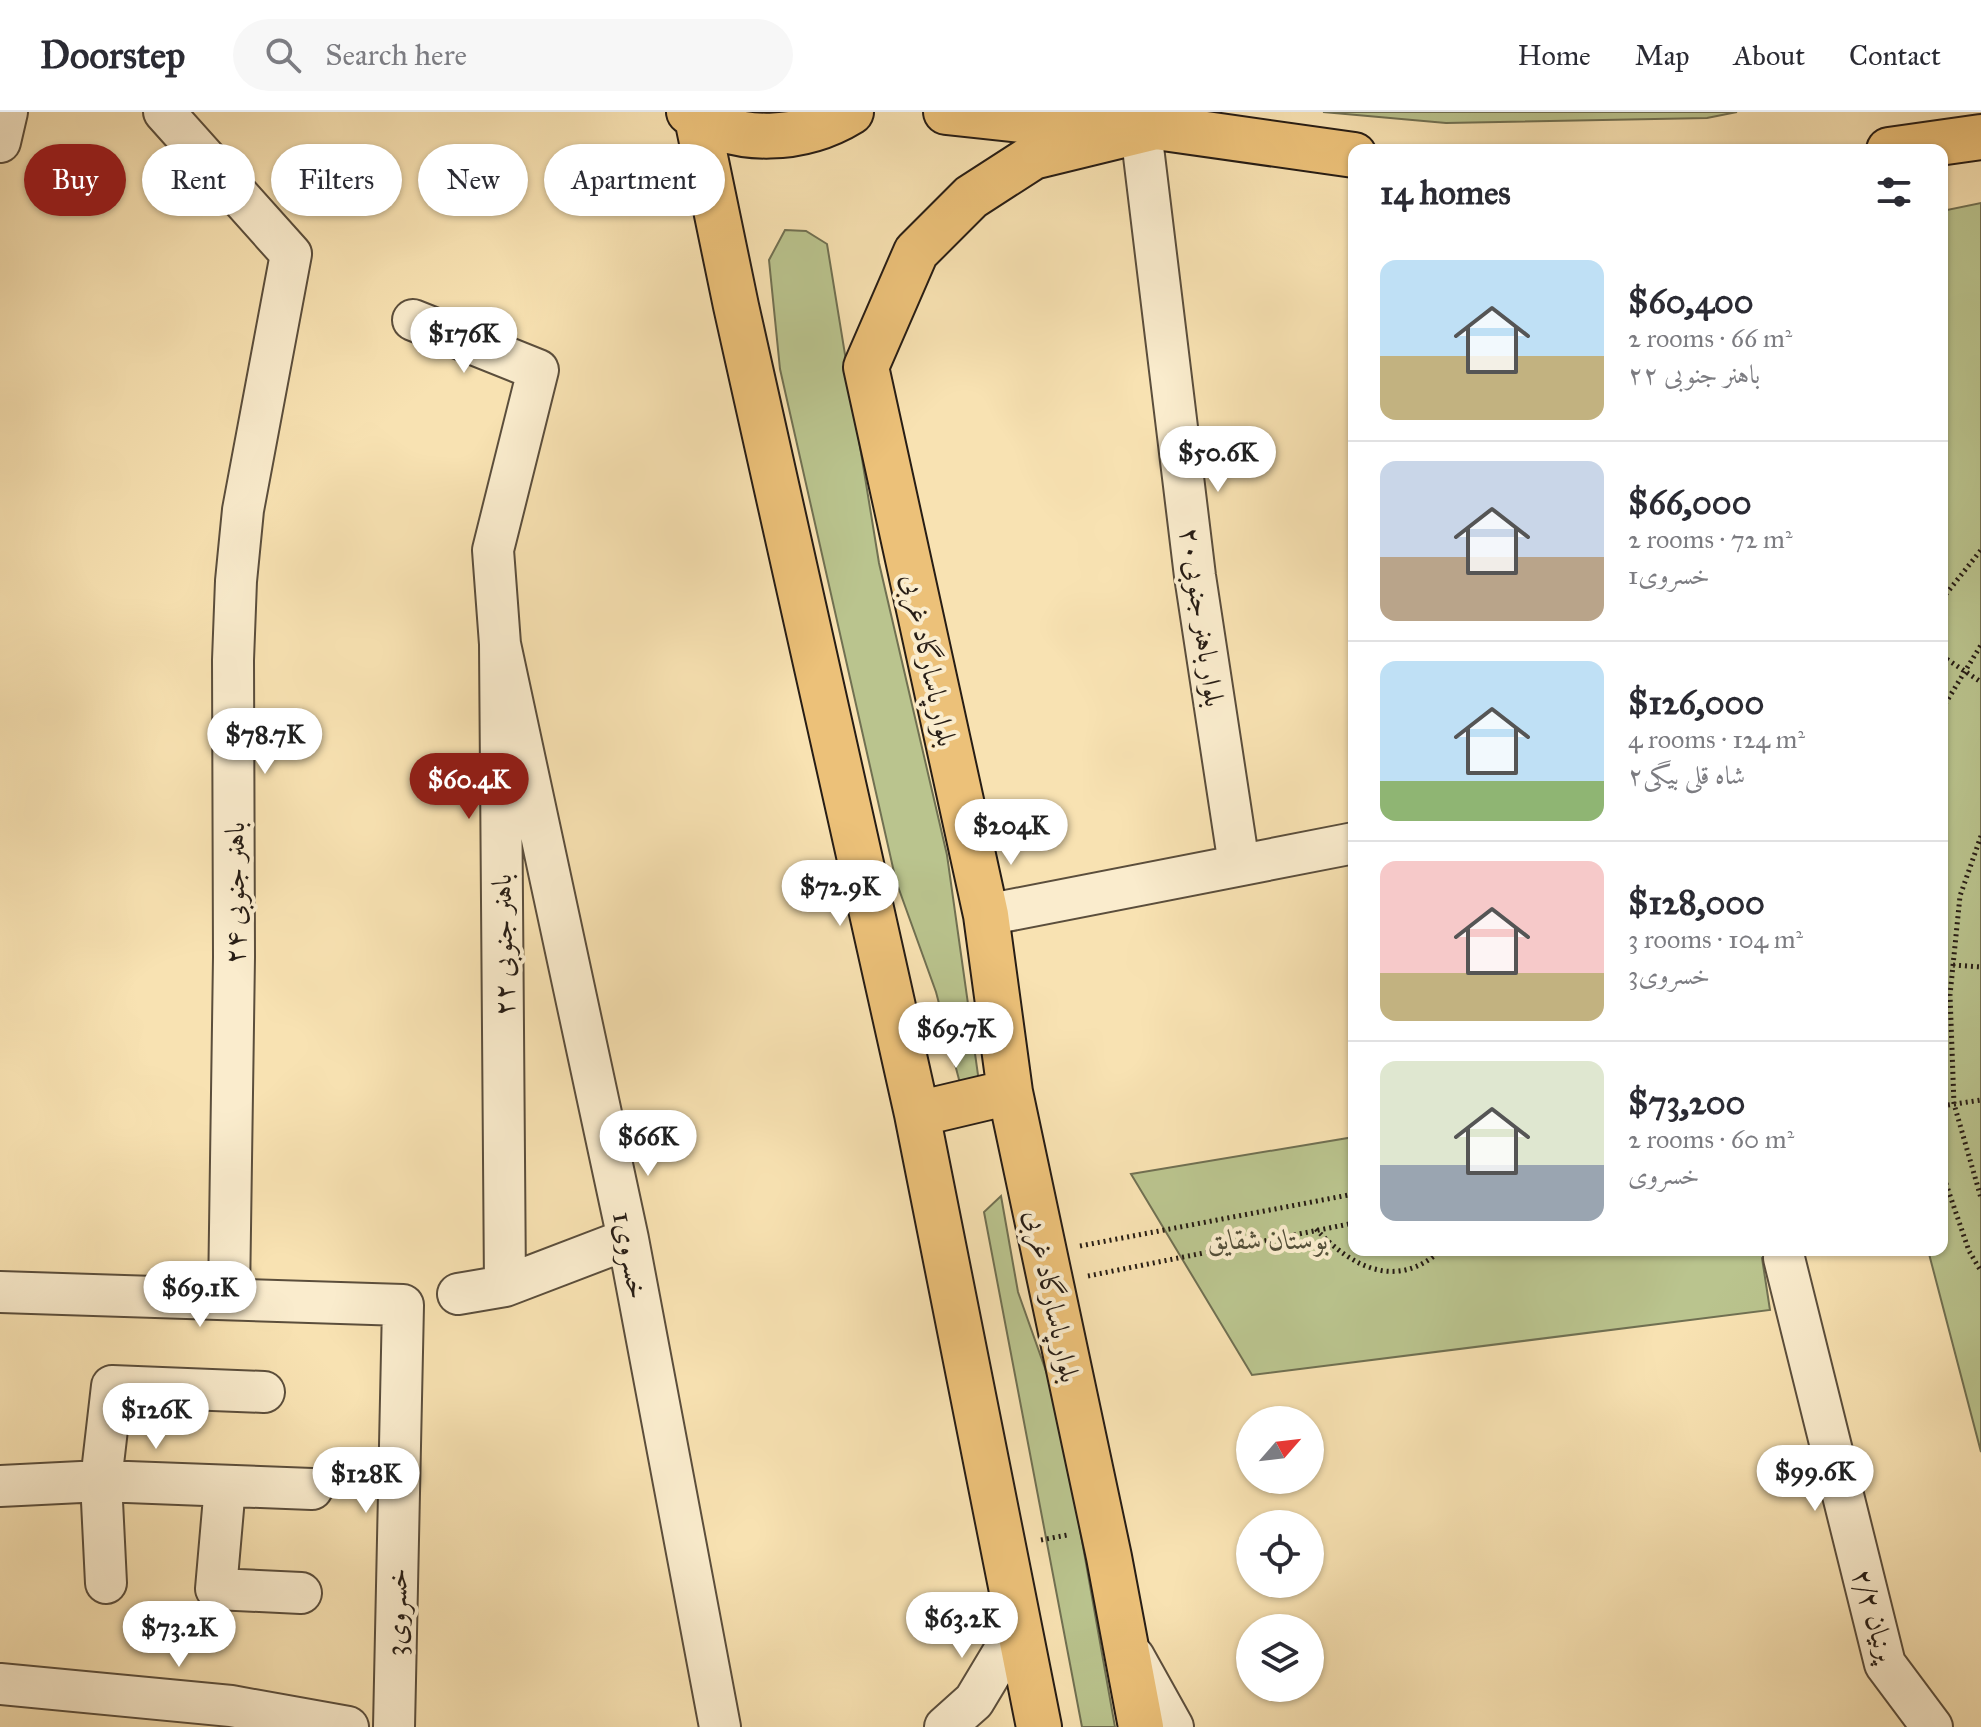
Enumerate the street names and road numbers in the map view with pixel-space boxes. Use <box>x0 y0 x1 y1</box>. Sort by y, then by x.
street label: بلوار باهنر جنوبی۲۰ <box>1171 525 1232 709</box>
street label: بلوار پاسارگاد غربی <box>891 571 965 750</box>
street label: ۲۴ باهنر جنوبی <box>217 822 254 964</box>
street label: ۲۲ باهنر جنوبی <box>484 874 523 1016</box>
street label: بلوار پاسارگاد غربی <box>1014 1207 1088 1386</box>
street label: خسروى1 <box>604 1209 656 1302</box>
street label: پرنیان ۲/۲ <box>1844 1565 1905 1669</box>
street label: 3خسروى <box>378 1568 416 1656</box>

